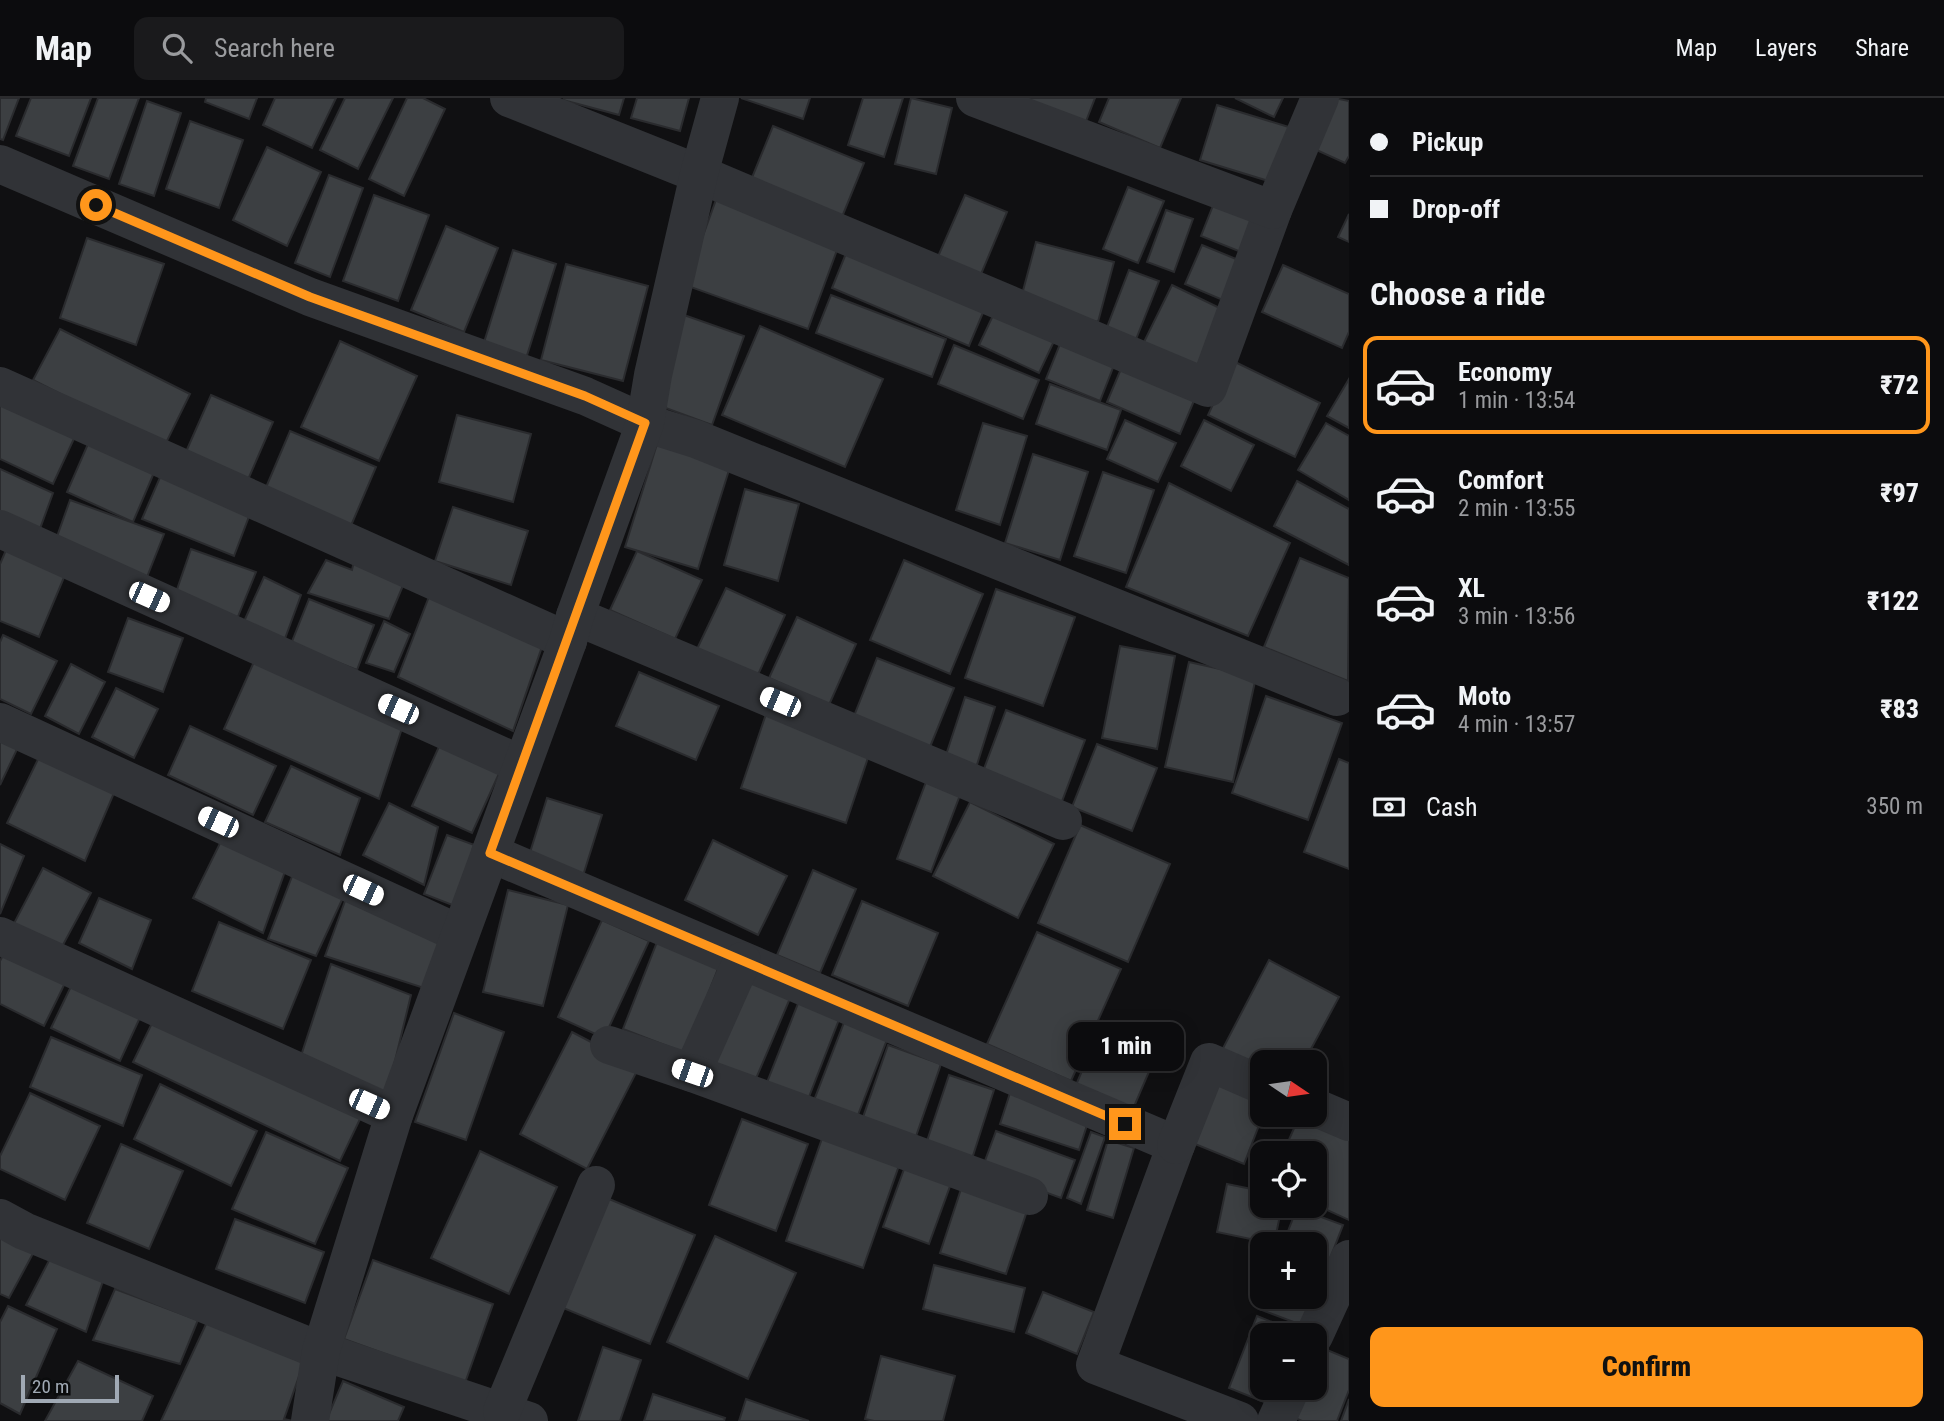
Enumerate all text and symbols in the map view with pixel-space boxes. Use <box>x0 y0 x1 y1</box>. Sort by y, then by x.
search box <box>134 17 624 80</box>
text: Map <box>35 29 92 68</box>
icon: search <box>158 29 196 67</box>
text: Search here <box>214 33 335 63</box>
text: Map <box>1676 34 1717 62</box>
text: Layers <box>1755 34 1817 62</box>
text: Share <box>1855 34 1909 62</box>
text: Pickup <box>1412 127 1483 157</box>
route start <box>80 189 112 221</box>
text: Drop-off <box>1412 194 1500 224</box>
text: Choose a ride <box>1370 275 1545 313</box>
icon: car <box>1374 354 1437 417</box>
text: Economy <box>1458 357 1552 387</box>
text: ₹72 <box>1880 370 1919 400</box>
text: 1 min · 13:54 <box>1458 387 1575 414</box>
icon: car <box>1374 462 1437 525</box>
text: Comfort <box>1458 465 1544 495</box>
text: ₹97 <box>1880 478 1919 508</box>
text: 2 min · 13:55 <box>1458 495 1575 522</box>
icon: car <box>1374 570 1437 633</box>
text: XL <box>1458 573 1485 603</box>
car <box>126 579 173 615</box>
text: ₹122 <box>1867 586 1919 616</box>
text: 3 min · 13:56 <box>1458 603 1575 630</box>
icon: car <box>1374 678 1437 741</box>
text: Moto <box>1458 681 1511 711</box>
car <box>757 684 804 720</box>
car <box>375 691 422 727</box>
text: ₹83 <box>1880 694 1919 724</box>
text: 4 min · 13:57 <box>1458 711 1575 738</box>
icon: cash <box>1370 788 1408 826</box>
text: Cash <box>1426 792 1478 822</box>
text: 350 m <box>1866 793 1923 820</box>
car <box>195 804 242 840</box>
car <box>340 872 387 908</box>
callout: 1 min <box>1067 1023 1183 1072</box>
text: 1 min <box>1100 1033 1152 1060</box>
north arrow <box>1250 1050 1326 1127</box>
map controls <box>1250 1050 1327 1400</box>
car <box>669 1056 716 1090</box>
car <box>346 1086 393 1122</box>
route end <box>1109 1108 1141 1140</box>
button: locate <box>1250 1141 1327 1218</box>
button: + <box>1250 1232 1327 1309</box>
button: − <box>1250 1323 1327 1400</box>
button: Confirm <box>1370 1327 1923 1407</box>
scale bar <box>21 1372 119 1404</box>
text: 20 m <box>32 1375 69 1398</box>

